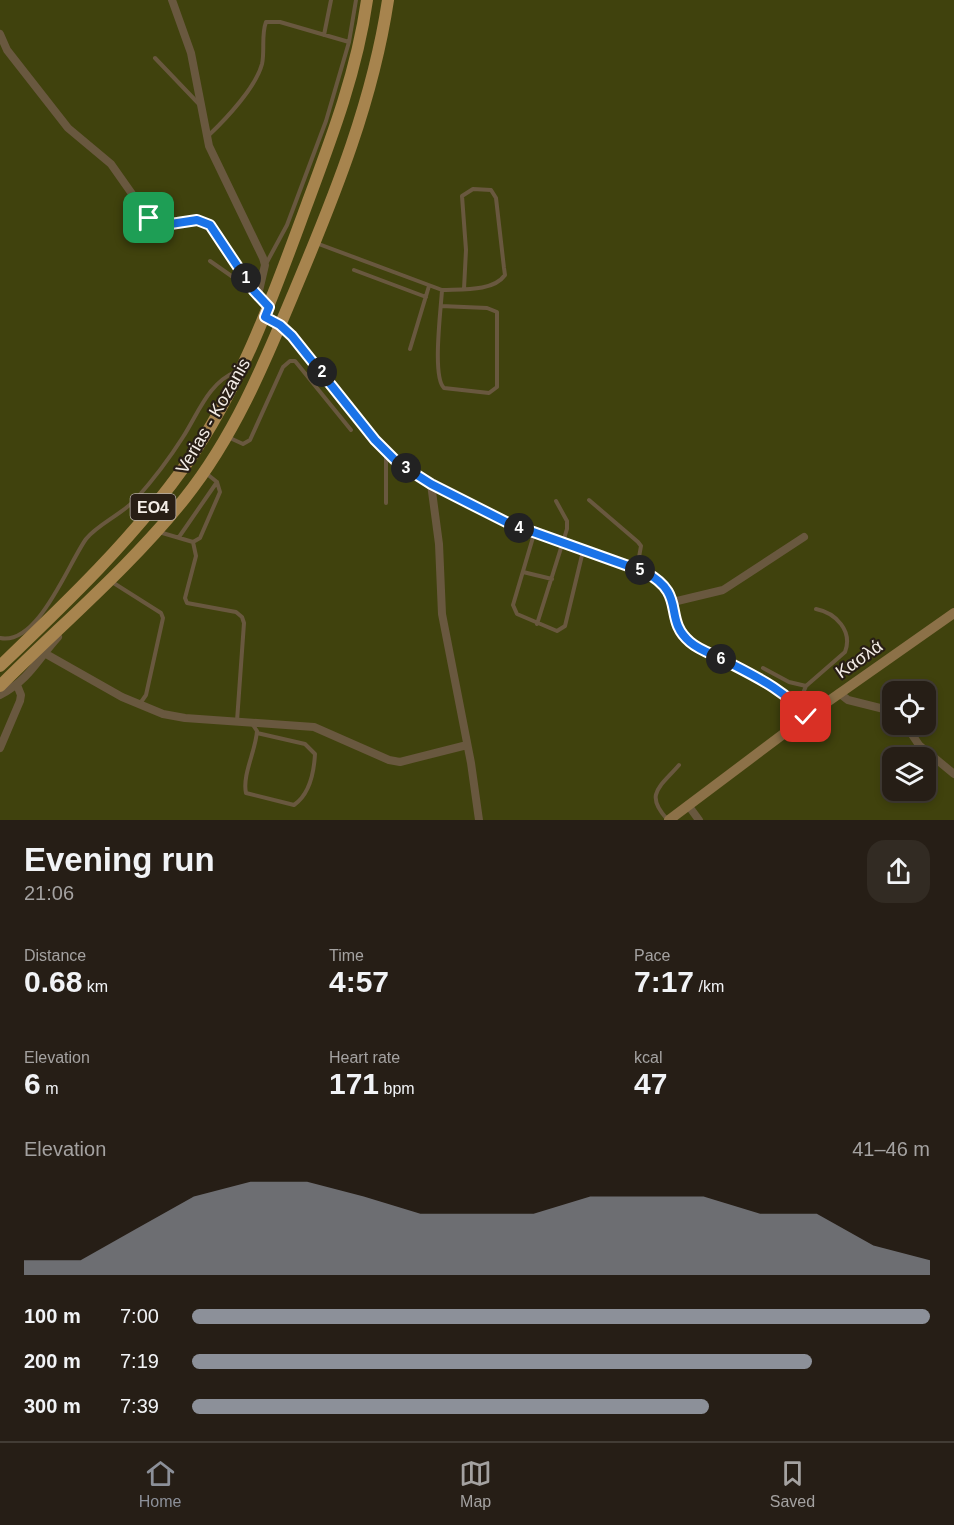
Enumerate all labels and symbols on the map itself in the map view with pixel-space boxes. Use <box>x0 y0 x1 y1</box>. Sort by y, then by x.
pin <box>123 192 174 243</box>
pin: 1 <box>231 263 261 293</box>
street label: Verias - Kozanis <box>172 355 254 477</box>
pin: 2 <box>307 357 337 387</box>
pin: 3 <box>391 453 421 483</box>
road number: ΕΟ4 <box>130 494 176 520</box>
pin: 4 <box>504 513 534 543</box>
pin: 5 <box>625 555 655 585</box>
street label: Κασλά <box>832 636 886 682</box>
pin: 6 <box>706 644 736 674</box>
pin <box>780 691 831 742</box>

